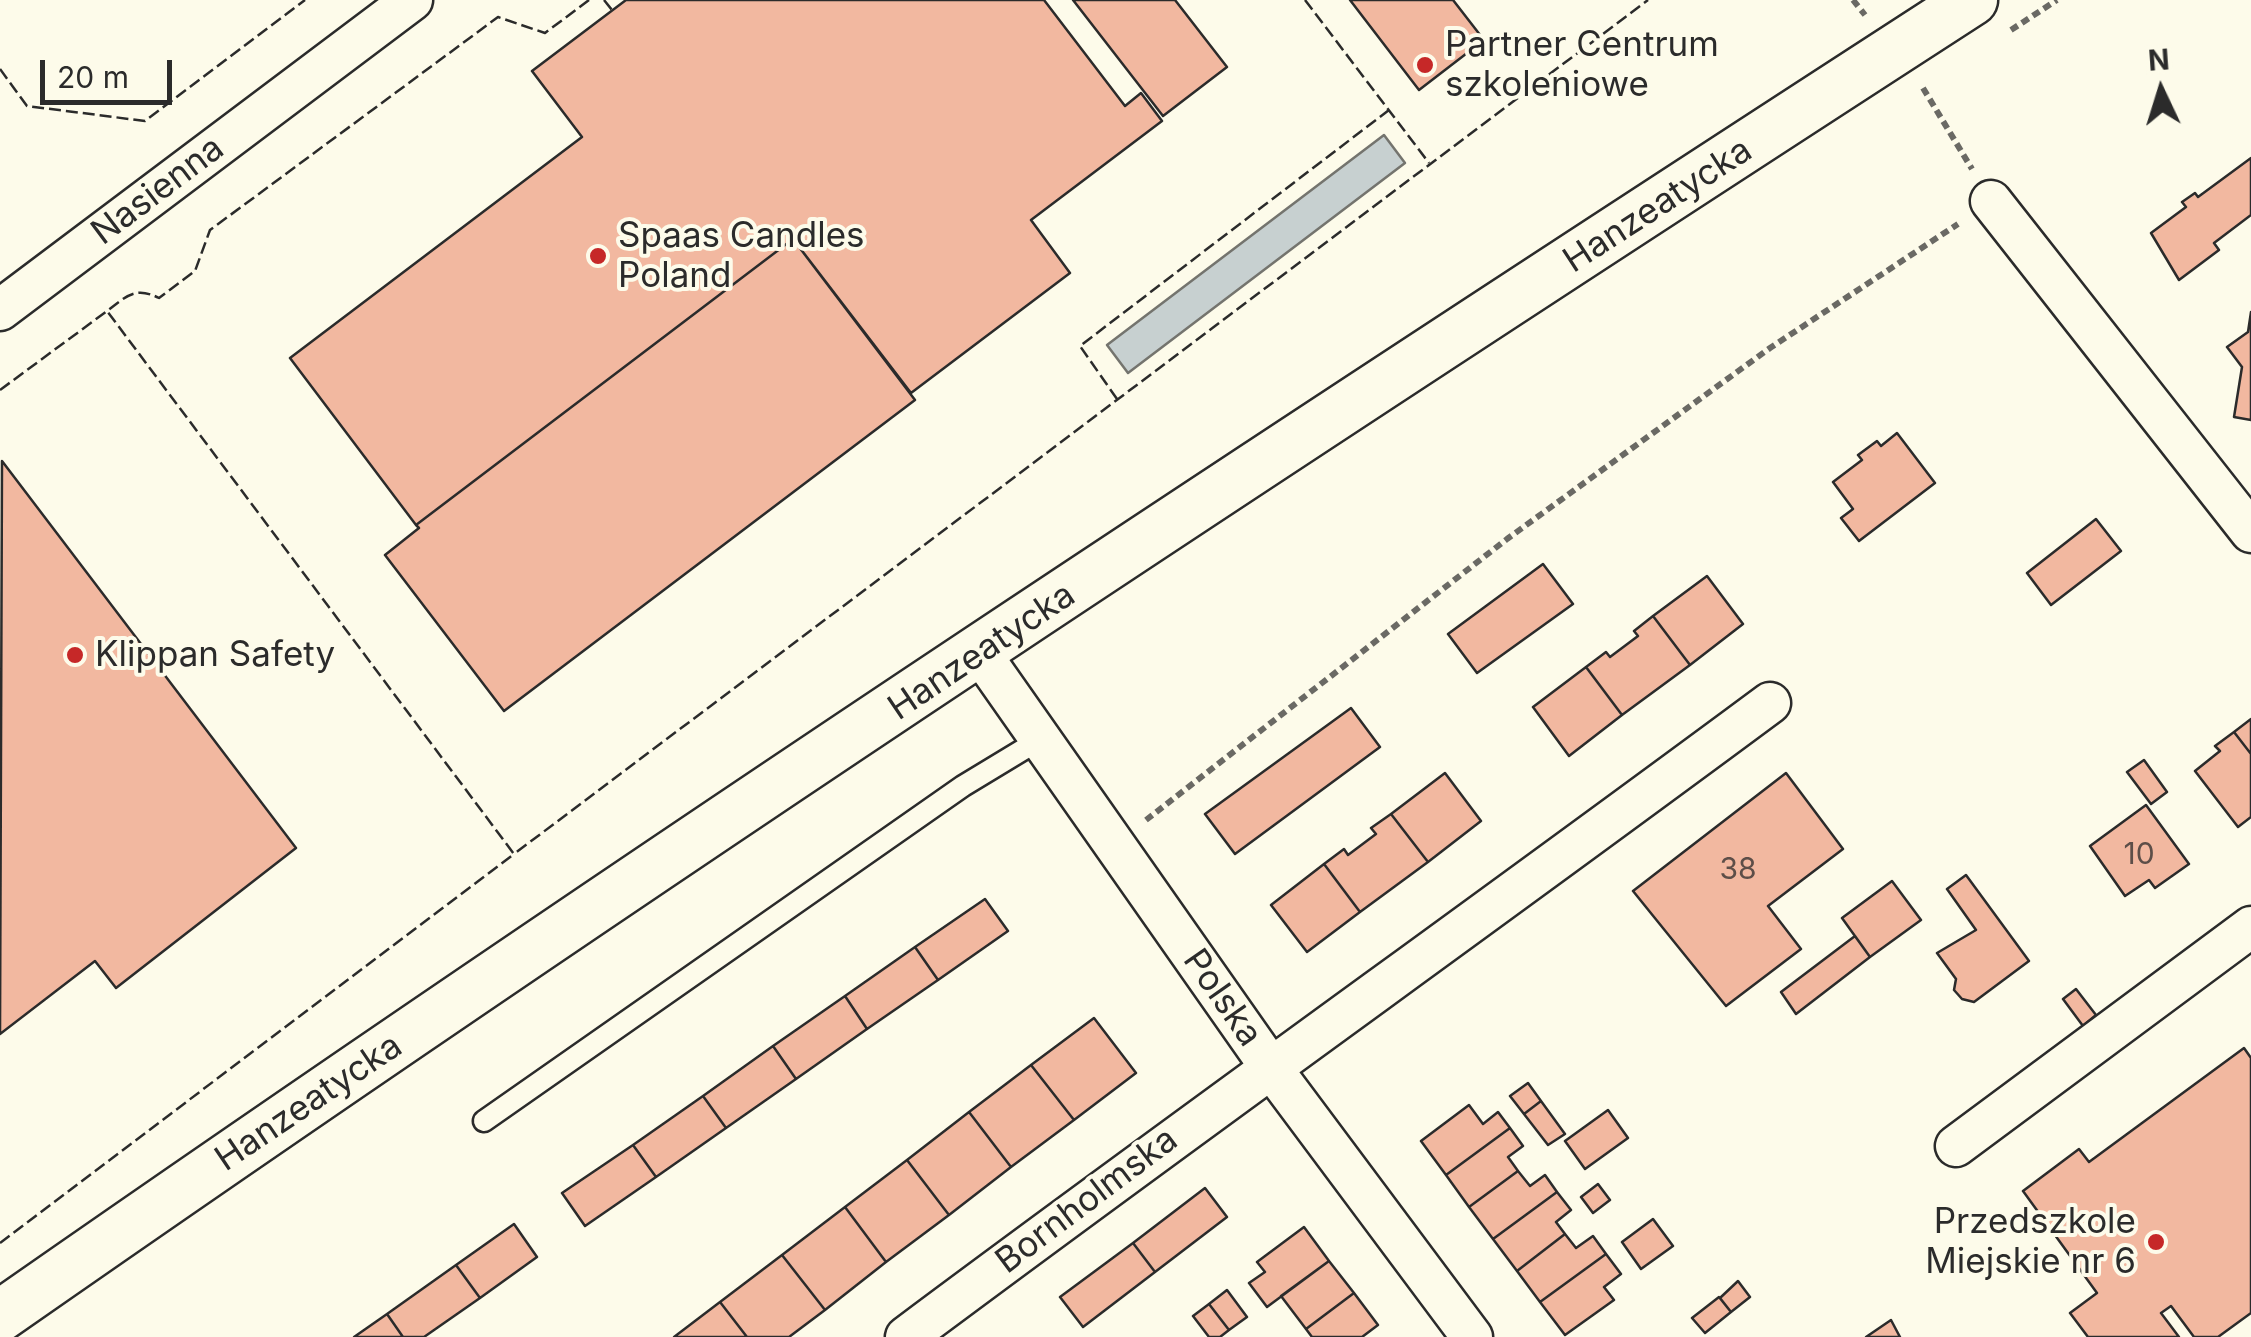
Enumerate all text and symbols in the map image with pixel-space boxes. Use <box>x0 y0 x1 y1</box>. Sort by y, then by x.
place label: Partner Centrum szkoleniowe <box>1445 24 1719 106</box>
scale bar <box>45 40 178 102</box>
north arrow <box>2111 40 2211 140</box>
text: N <box>2147 42 2171 78</box>
marker: Partner Centrum szkoleniowe <box>1414 54 1436 76</box>
text: 20 m <box>57 59 129 95</box>
street label: Nasienna <box>84 128 232 254</box>
street label: Hanzeatycka <box>1556 130 1760 282</box>
place label: Spaas Candles Poland <box>618 215 865 297</box>
marker: Spaas Candles Poland <box>587 245 609 267</box>
street label: Hanzeatycka <box>881 574 1083 730</box>
place label: Klippan Safety <box>95 634 335 676</box>
marker: Klippan Safety <box>64 644 86 666</box>
house number: 10 <box>2123 837 2155 873</box>
house number: 38 <box>1719 852 1757 888</box>
street label: Polska <box>1174 941 1270 1055</box>
street label: Hanzeatycka <box>208 1025 410 1181</box>
street label: Bornholmska <box>988 1119 1186 1283</box>
place label: Przedszkole Miejskie nr 6 <box>1925 1201 2136 1283</box>
marker: Przedszkole Miejskie nr 6 <box>2145 1231 2167 1253</box>

